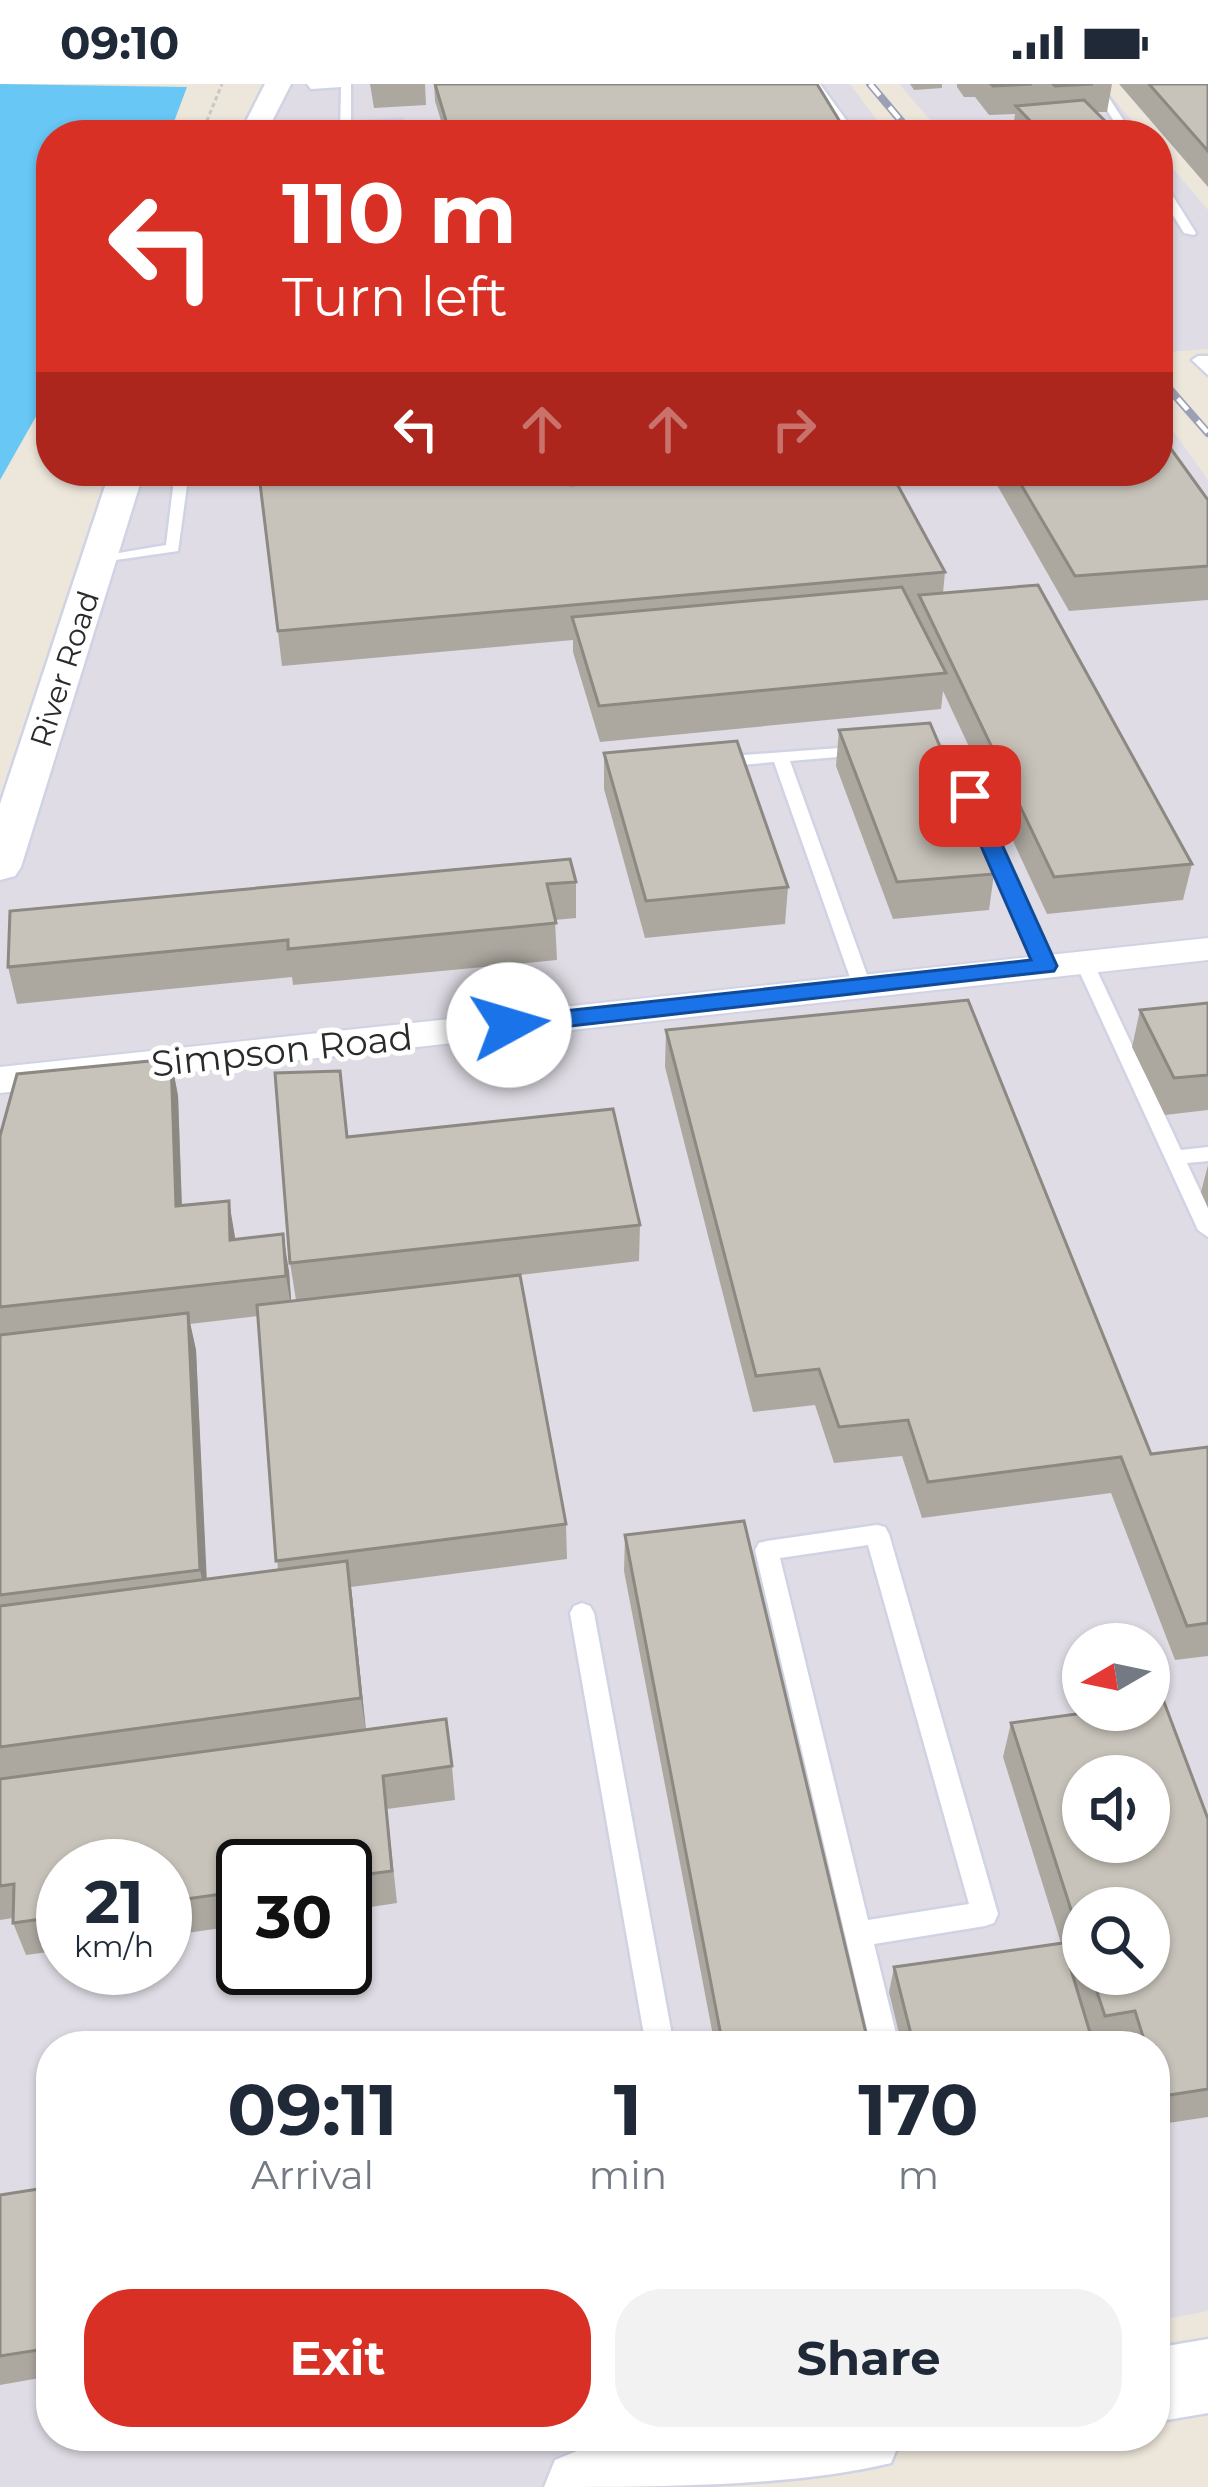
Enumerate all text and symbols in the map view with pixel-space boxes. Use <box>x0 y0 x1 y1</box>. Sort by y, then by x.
text: 09:10 <box>60 15 179 70</box>
text: 110 m <box>282 162 517 264</box>
icon: left <box>84 168 240 324</box>
text: Turn left <box>282 264 508 330</box>
icon: left <box>383 396 449 462</box>
icon: ahead <box>509 396 575 462</box>
icon: ahead <box>635 396 701 462</box>
icon: right <box>761 396 827 462</box>
street label: River Road <box>22 586 107 752</box>
pin <box>919 745 1021 847</box>
icon: arrive <box>937 763 1003 829</box>
position arrow <box>446 962 572 1088</box>
street label: Simpson Road <box>149 1014 415 1086</box>
north arrow <box>1062 1623 1170 1731</box>
map controls <box>1062 1623 1170 1995</box>
button: sound <box>1062 1755 1170 1863</box>
speed limit sign: 30 <box>216 1839 372 1995</box>
text: 21 <box>85 1865 143 1938</box>
button: search <box>1062 1887 1170 1995</box>
text: km/h <box>74 1928 154 1965</box>
text: 09:11 <box>227 2065 397 2153</box>
text: 1 <box>614 2065 642 2153</box>
text: 170 <box>858 2065 979 2153</box>
text: Arrival <box>251 2151 374 2199</box>
text: min <box>589 2151 667 2199</box>
text: m <box>898 2151 939 2199</box>
button: Exit <box>84 2289 591 2427</box>
button: Share <box>615 2289 1122 2427</box>

